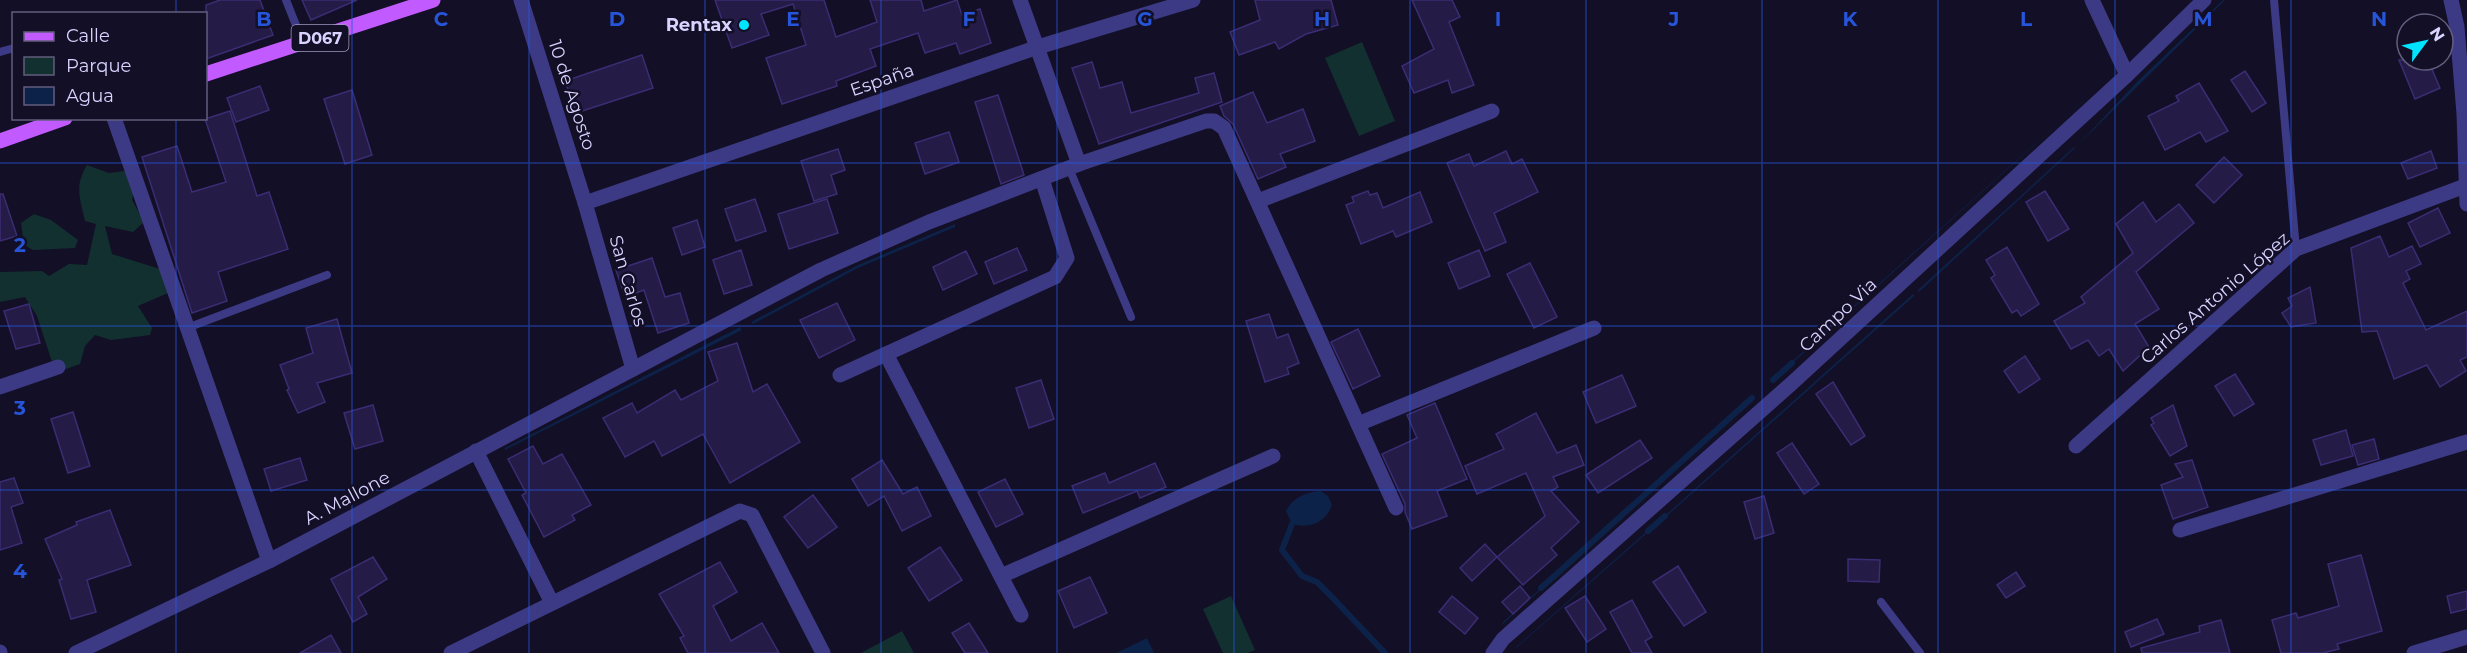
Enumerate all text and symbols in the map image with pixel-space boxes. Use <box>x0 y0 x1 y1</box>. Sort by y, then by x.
text: B <box>256 7 272 31</box>
text: C <box>434 7 449 31</box>
text: D <box>609 7 625 31</box>
text: E <box>786 7 800 31</box>
text: F <box>963 7 976 31</box>
text: G <box>1137 7 1153 31</box>
text: H <box>1314 7 1330 31</box>
text: I <box>1495 7 1501 31</box>
text: J <box>1668 7 1679 31</box>
text: K <box>1843 7 1859 31</box>
text: L <box>2020 7 2032 31</box>
text: M <box>2193 7 2213 31</box>
text: N <box>2371 7 2387 31</box>
legend <box>12 12 207 120</box>
north arrow <box>2395 12 2455 72</box>
place label: Rentax <box>666 14 732 36</box>
marker: Rentax <box>737 18 751 32</box>
text: N <box>2426 24 2449 45</box>
text: Calle <box>66 25 110 47</box>
road number: D067 <box>292 25 348 51</box>
street label: 10 de Agosto <box>544 37 600 153</box>
text: Parque <box>66 55 132 77</box>
street label: España <box>847 59 917 101</box>
text: Agua <box>66 85 114 107</box>
street label: Carlos Antonio López <box>2136 227 2294 369</box>
text: 2 <box>14 233 26 257</box>
street label: San Carlos <box>604 233 652 329</box>
street label: Campo Via <box>1795 273 1881 357</box>
text: 3 <box>13 396 26 420</box>
street label: A. Mallone <box>300 466 394 530</box>
text: 4 <box>13 559 27 583</box>

